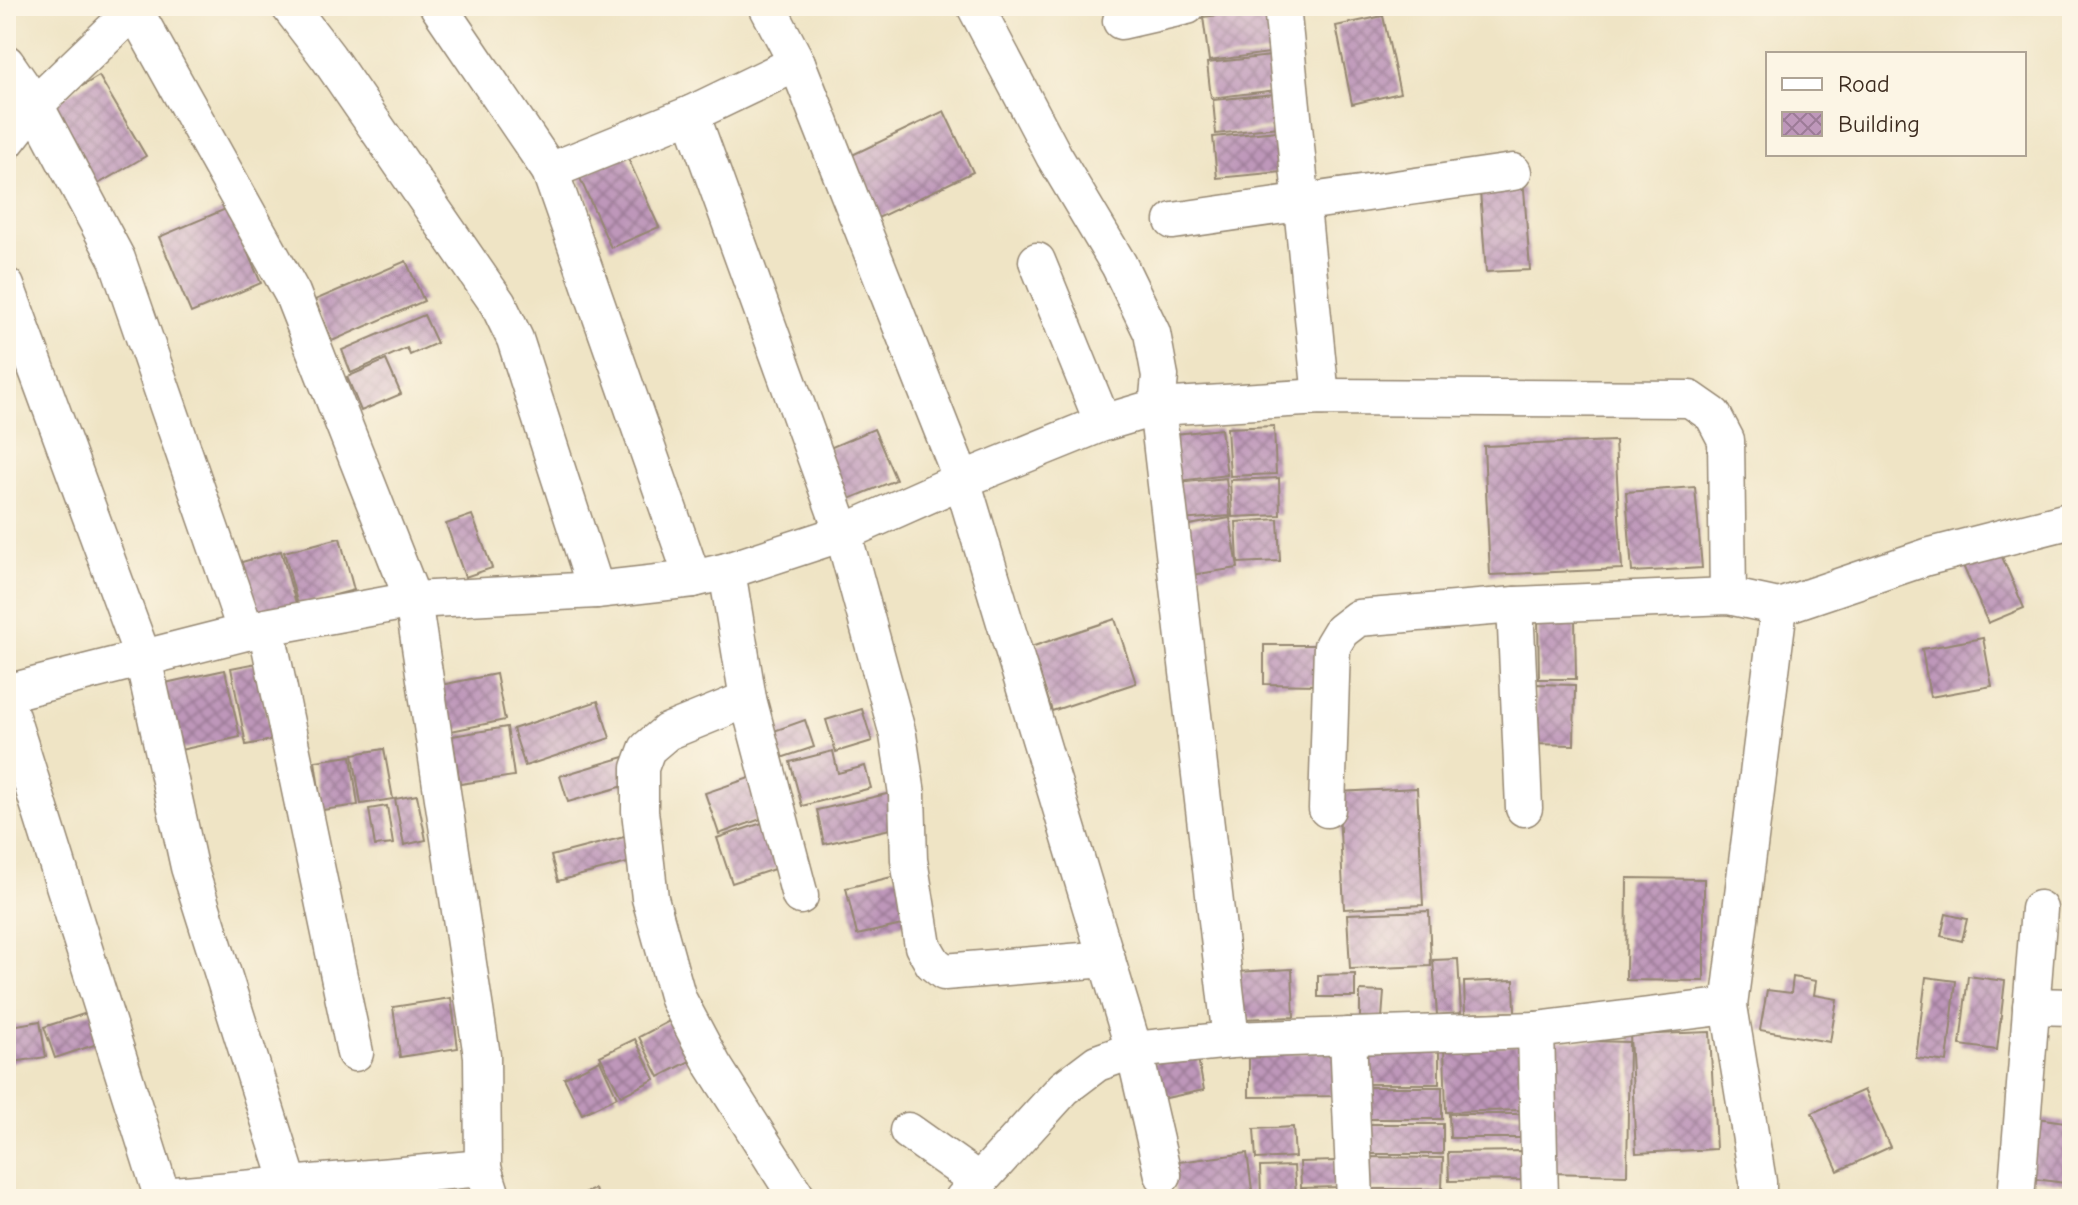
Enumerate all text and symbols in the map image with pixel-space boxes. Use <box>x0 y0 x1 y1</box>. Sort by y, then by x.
legend <box>1766 52 2026 156</box>
text: Road <box>1838 70 1890 98</box>
text: Building <box>1838 110 1920 138</box>

